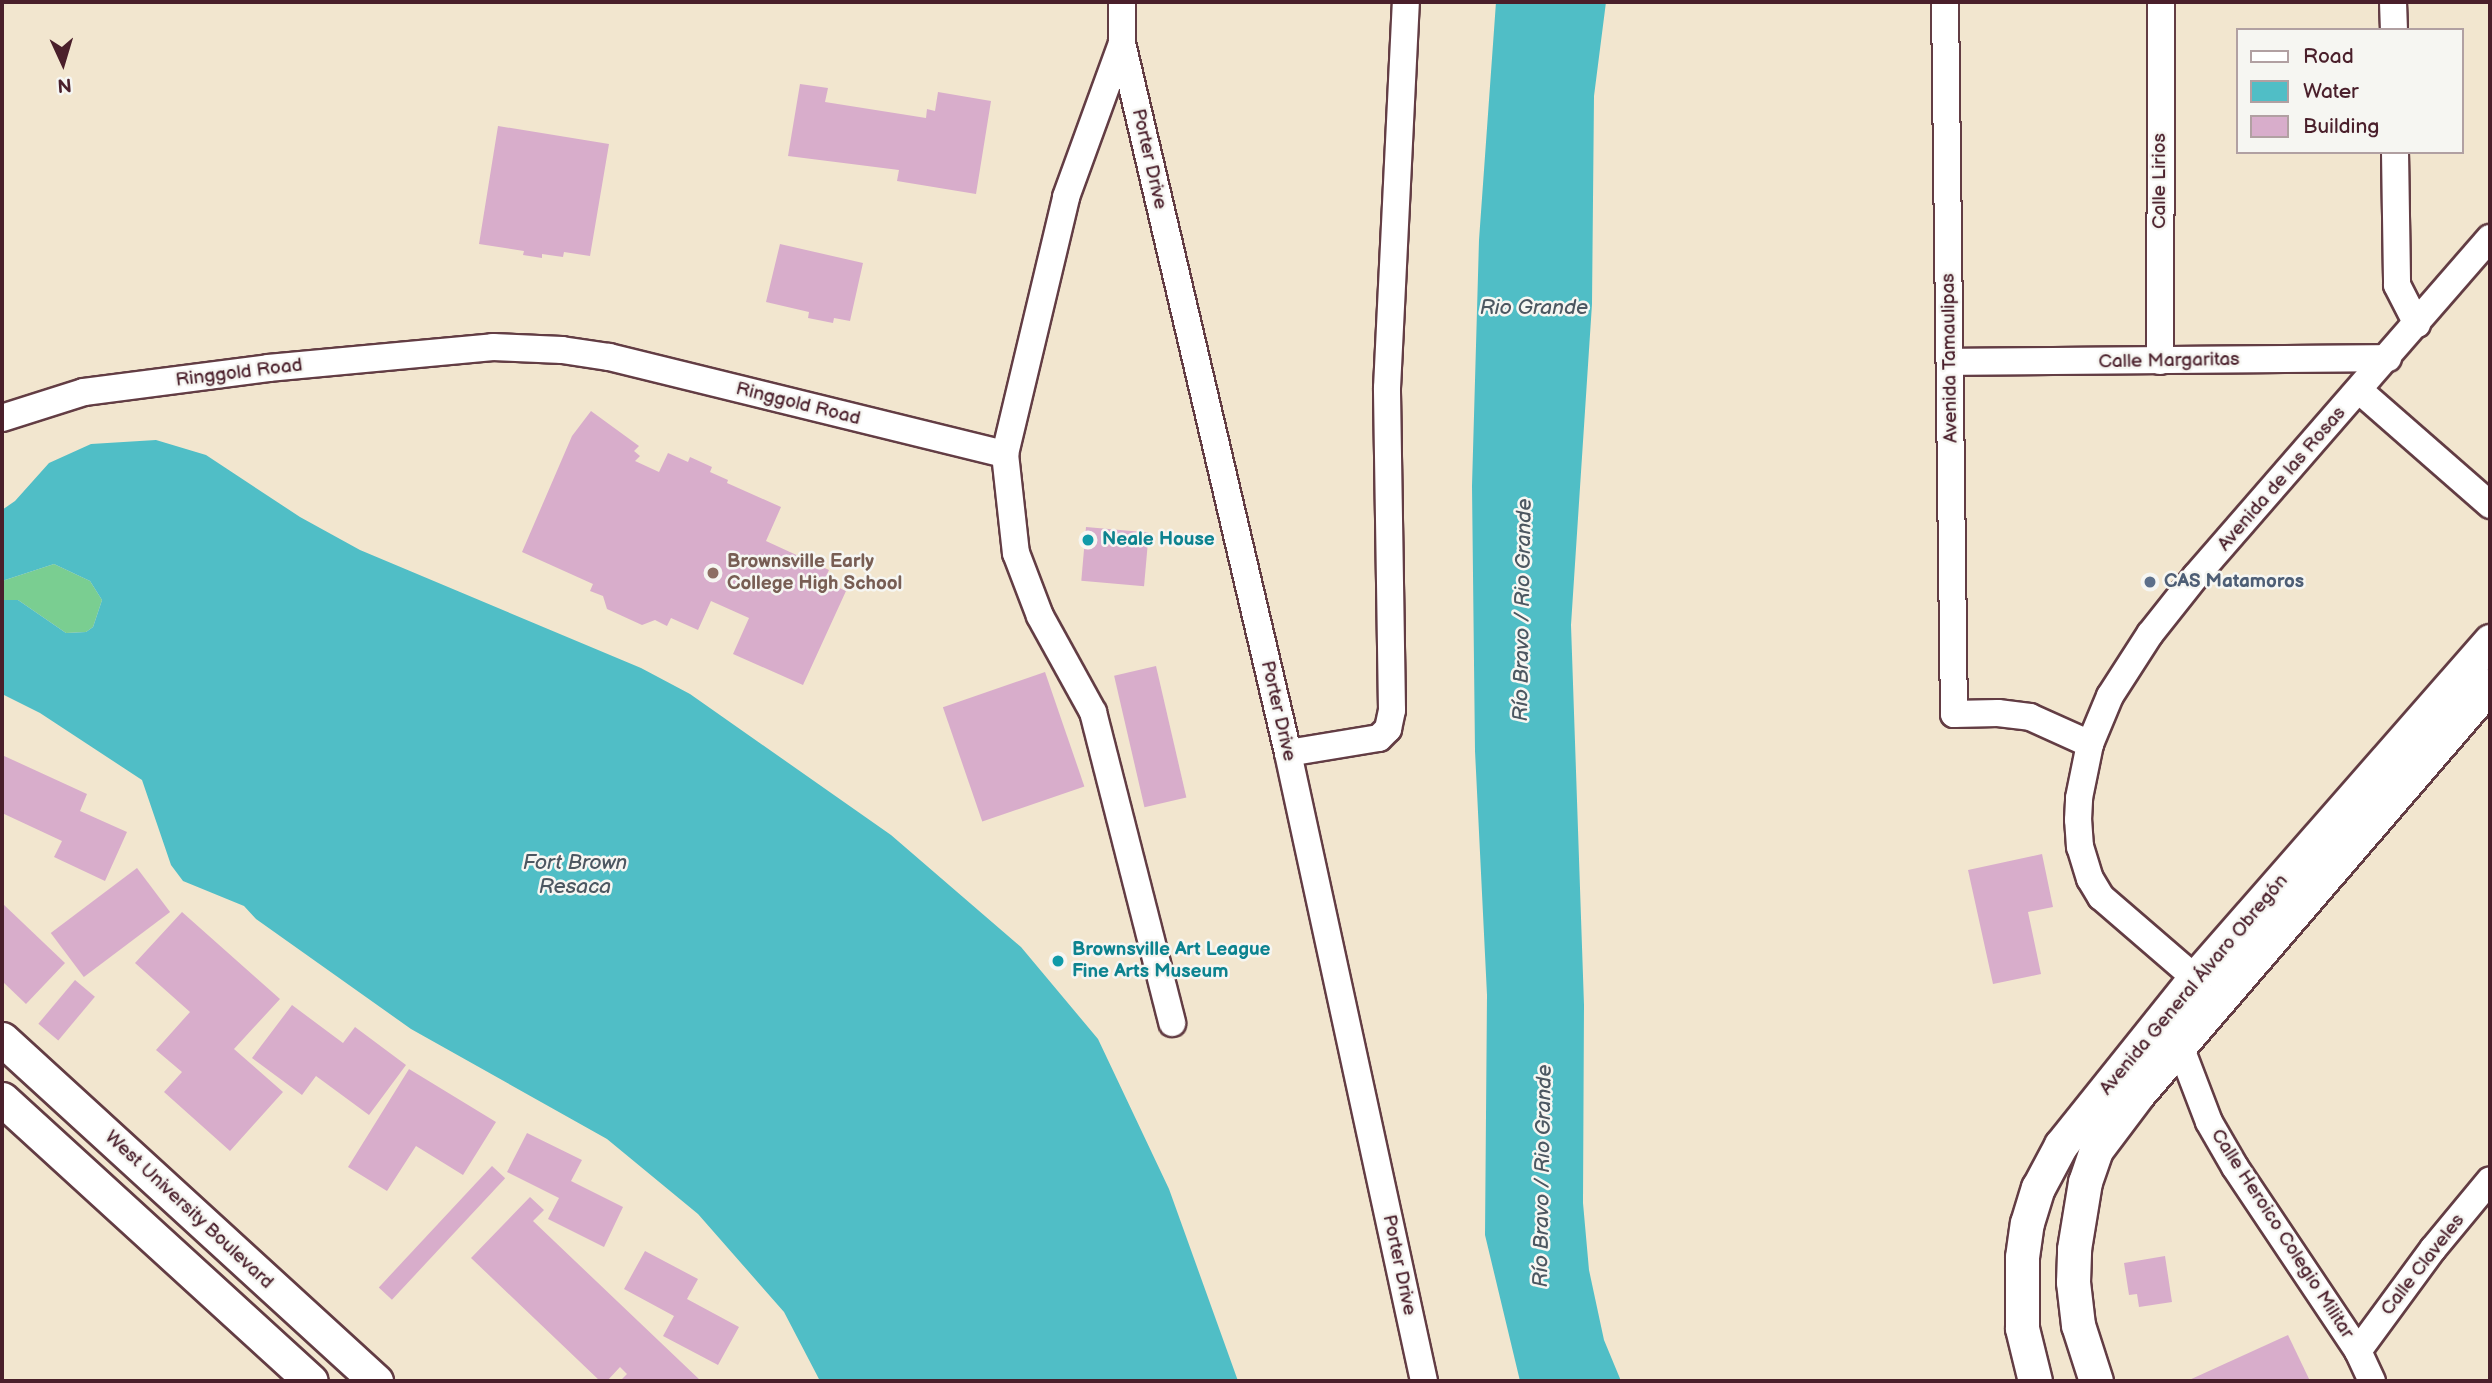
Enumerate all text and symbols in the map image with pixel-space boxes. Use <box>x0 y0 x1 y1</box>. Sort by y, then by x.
north arrow <box>28 28 98 98</box>
legend <box>2236 28 2464 154</box>
text: Road <box>2303 44 2354 69</box>
text: N <box>57 72 72 96</box>
text: Water <box>2303 79 2359 104</box>
street label: Porter Drive <box>1126 107 1172 211</box>
text: Building <box>2303 114 2379 139</box>
street label: Calle Lirios <box>2149 133 2171 229</box>
street label: Avenida Tamaulipas <box>1937 273 1963 443</box>
water label: Rio Grande <box>1480 295 1588 321</box>
street label: Calle Margaritas <box>2098 348 2240 374</box>
street label: Ringgold Road <box>174 354 304 392</box>
street label: Ringgold Road <box>733 378 863 430</box>
street label: Avenida de las Rosas <box>2213 402 2351 556</box>
water label: Río Bravo / Rio Grande <box>1508 498 1538 722</box>
place label: Neale House <box>1102 529 1215 551</box>
marker: Neale House <box>1080 532 1096 548</box>
place label: Brownsville Early College High School <box>727 551 902 595</box>
marker: Brownsville Early College High School <box>705 565 721 581</box>
place label: CAS Matamoros <box>2164 571 2304 593</box>
marker: CAS Matamoros <box>2142 574 2158 590</box>
street label: Porter Drive <box>1255 659 1301 763</box>
water label: Fort Brown Resaca <box>523 850 627 900</box>
street label: Avenida General Álvaro Obregón <box>2095 870 2293 1100</box>
place label: Brownsville Art League Fine Arts Museum <box>1072 939 1270 983</box>
marker: Brownsville Art League Fine Arts Museum <box>1050 953 1066 969</box>
water label: Río Bravo / Rio Grande <box>1528 1064 1558 1288</box>
street label: Calle Heroico Colegio Militar <box>2206 1125 2358 1343</box>
street label: West University Boulevard <box>100 1126 278 1294</box>
street label: Calle Claveles <box>2376 1210 2470 1320</box>
street label: Porter Drive <box>1377 1213 1421 1317</box>

